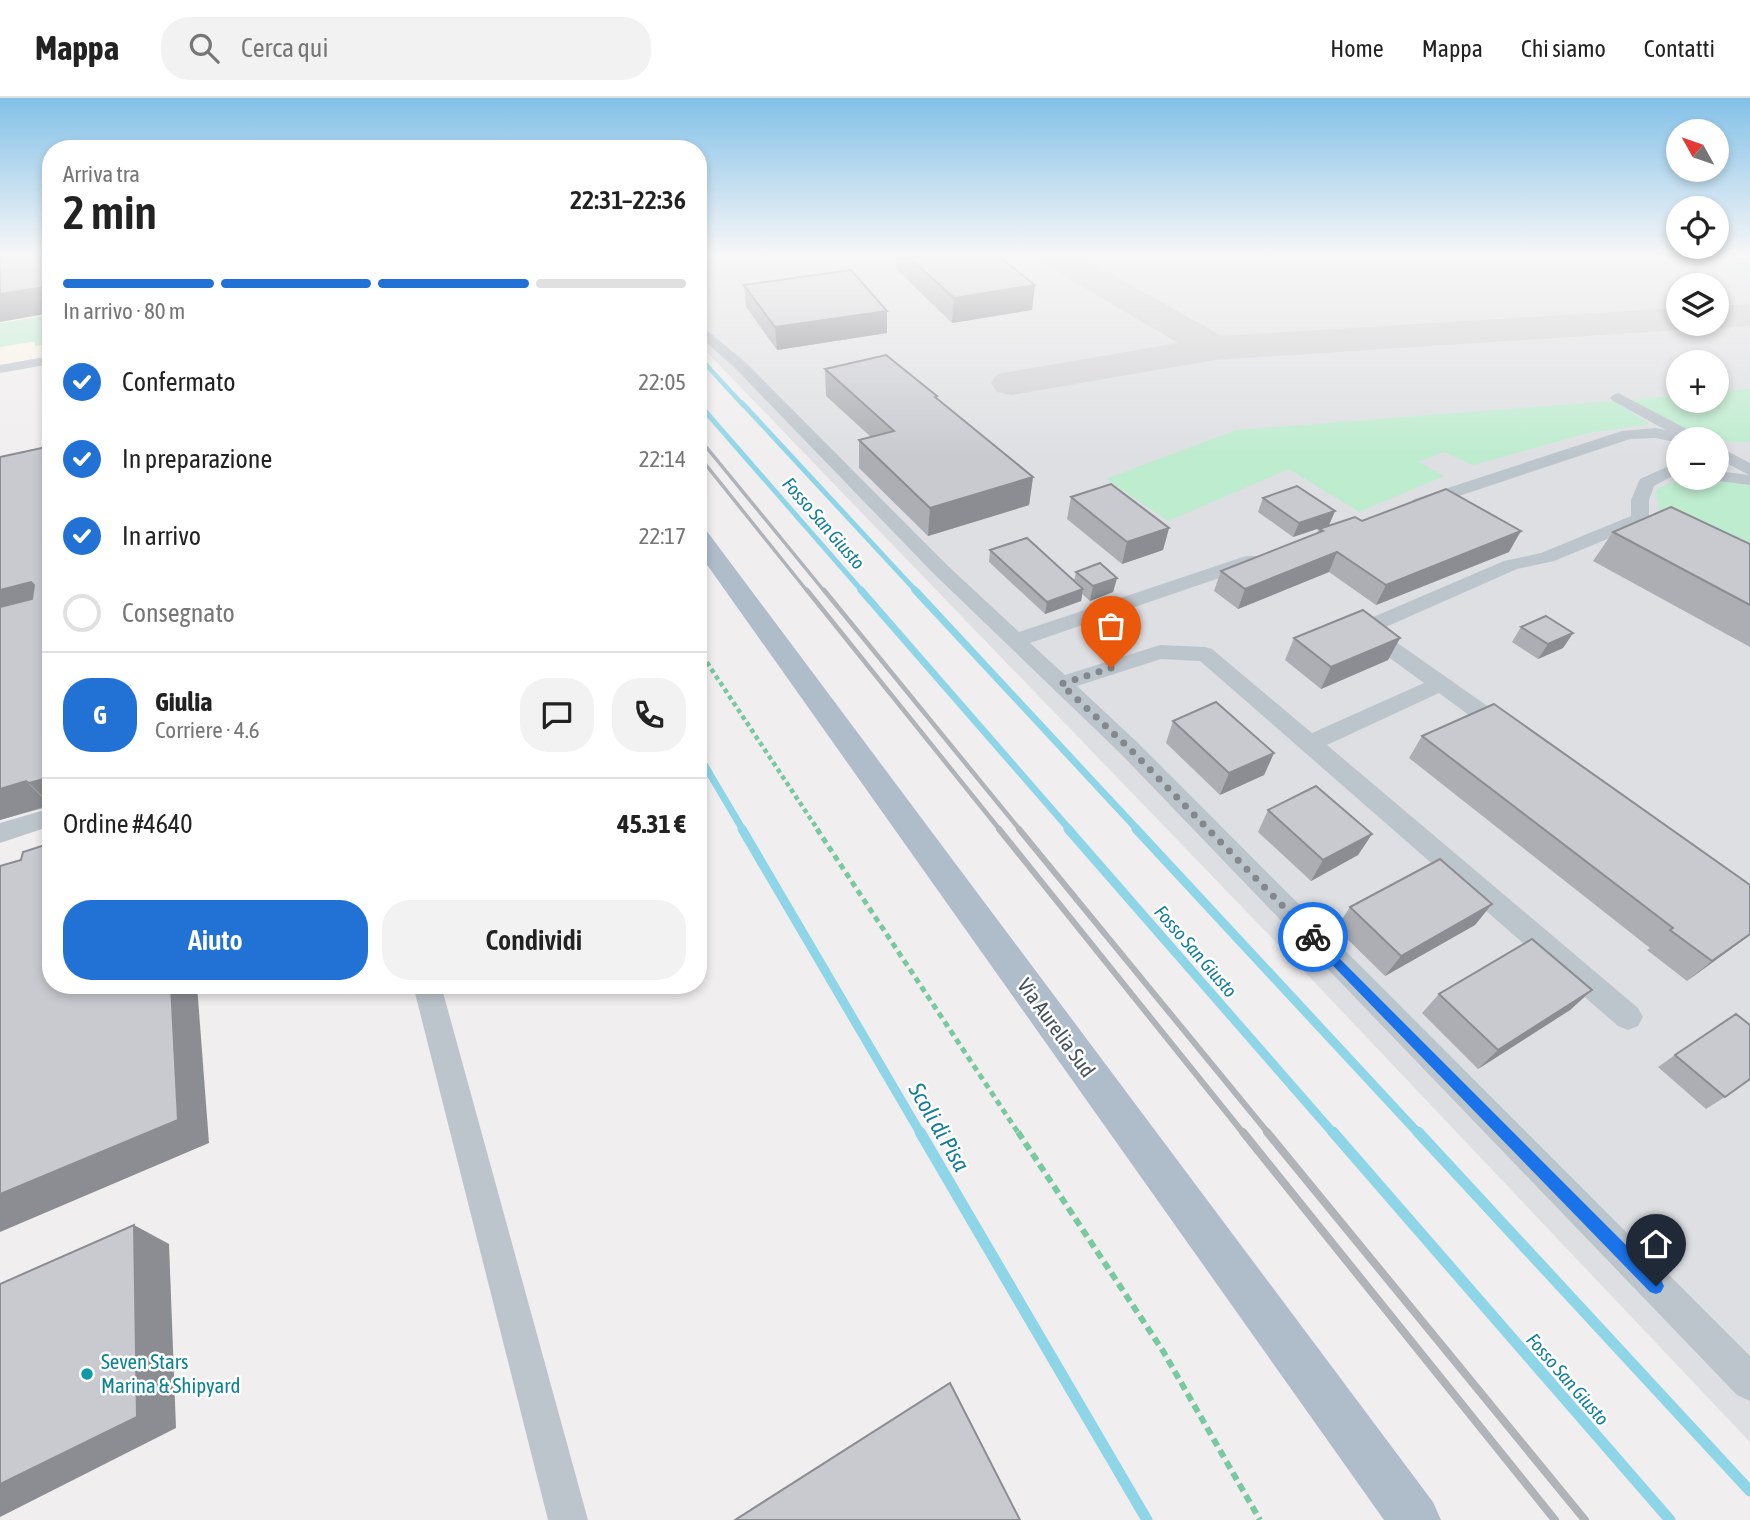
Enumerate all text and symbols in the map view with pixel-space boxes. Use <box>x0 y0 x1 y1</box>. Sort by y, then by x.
search box <box>161 17 651 80</box>
text: Mappa <box>35 29 119 67</box>
icon: search <box>185 29 223 67</box>
text: Cerca qui <box>241 33 328 63</box>
text: Home <box>1330 35 1384 62</box>
text: Mappa <box>1422 35 1483 62</box>
text: Chi siamo <box>1521 35 1606 62</box>
text: Contatti <box>1644 35 1715 62</box>
north arrow <box>1666 119 1729 182</box>
map controls <box>1666 119 1729 490</box>
text: Arriva tra <box>63 161 140 187</box>
text: 22:31–22:36 <box>570 185 686 215</box>
text: 2 min <box>63 186 157 239</box>
button: locate <box>1666 196 1729 259</box>
button: layers <box>1666 273 1729 336</box>
text: In arrivo · 80 m <box>63 298 185 324</box>
button: + <box>1666 350 1729 413</box>
icon: check <box>63 363 101 401</box>
text: Confermato <box>122 367 235 397</box>
text: 22:05 <box>638 369 686 395</box>
button: − <box>1666 427 1729 490</box>
icon: check <box>63 440 101 478</box>
text: In preparazione <box>122 444 272 474</box>
text: 22:14 <box>639 446 686 472</box>
water label: Fosso San Giusto <box>778 473 870 573</box>
icon: check <box>63 517 101 555</box>
text: In arrivo <box>122 521 201 551</box>
text: 22:17 <box>639 523 686 549</box>
pin <box>1081 596 1141 668</box>
text: Consegnato <box>122 598 235 628</box>
icon: bag <box>1092 607 1130 645</box>
button: chat <box>520 678 594 752</box>
button: phone <box>612 678 686 752</box>
text: Giulia <box>155 687 212 717</box>
text: G <box>93 700 107 730</box>
text: Corriere · 4.6 <box>155 717 260 743</box>
text: Ordine #4640 <box>63 809 192 839</box>
text: 45.31 € <box>617 809 686 839</box>
button: Aiuto <box>63 900 368 980</box>
button: Condividi <box>382 900 686 980</box>
water label: Fosso San Giusto <box>1150 901 1242 1001</box>
courier <box>1278 902 1348 972</box>
icon: bike <box>1294 918 1332 956</box>
street label: Via Aurelia Sud <box>1013 973 1101 1081</box>
water label: Scoli di Pisa <box>903 1077 975 1176</box>
pin <box>1626 1214 1686 1286</box>
icon: home <box>1637 1225 1675 1263</box>
water label: Fosso San Giusto <box>1522 1329 1614 1429</box>
place label: Seven Stars Marina & Shipyard <box>101 1349 240 1397</box>
marker: Seven Stars Marina & Shipyard <box>79 1366 95 1382</box>

